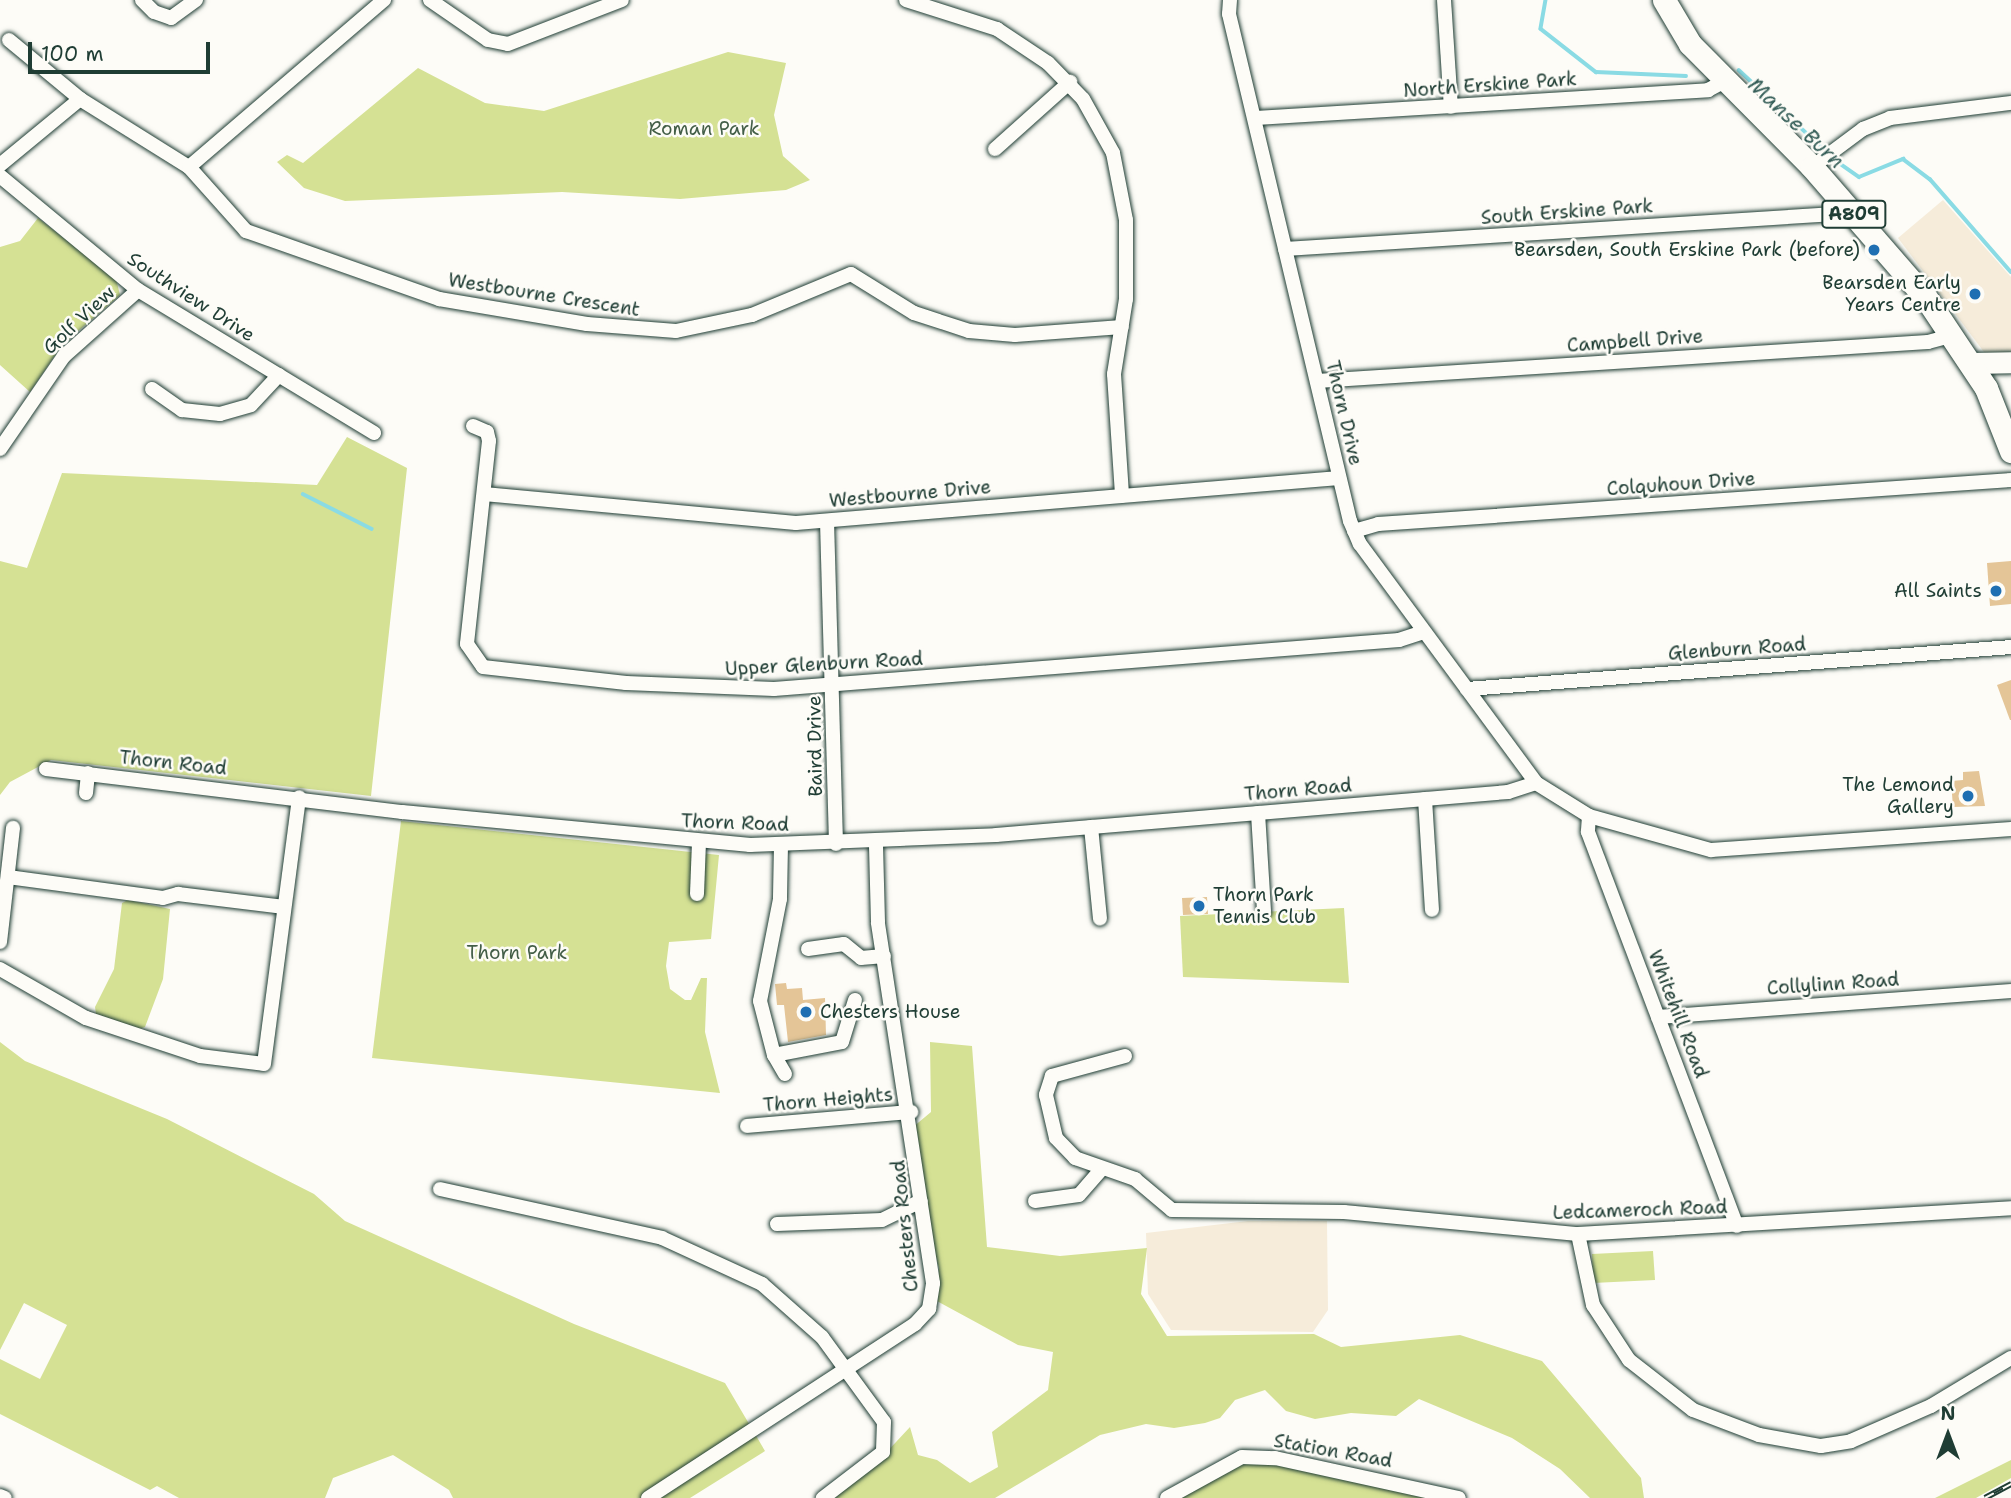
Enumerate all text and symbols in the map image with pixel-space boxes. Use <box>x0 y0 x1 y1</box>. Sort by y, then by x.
scale bar <box>32 28 214 72</box>
text: 100 m <box>41 40 104 68</box>
street label: North Erskine Park <box>1402 68 1578 102</box>
water label: Manse Burn <box>1743 72 1849 174</box>
park label: Roman Park <box>648 118 760 140</box>
street label: South Erskine Park <box>1480 195 1654 229</box>
road number: A809 <box>1821 200 1887 229</box>
place label: Bearsden, South Erskine Park (before) <box>1514 239 1860 261</box>
marker: Bearsden, South Erskine Park (before) <box>1866 242 1882 258</box>
street label: Southview Drive <box>123 247 259 347</box>
street label: Westbourne Crescent <box>446 269 642 321</box>
place label: Bearsden Early Years Centre <box>1822 272 1961 316</box>
street label: Golf View <box>38 281 120 359</box>
marker: Bearsden Early Years Centre <box>1967 286 1983 302</box>
street label: Campbell Drive <box>1566 325 1704 357</box>
street label: Thorn Drive <box>1321 358 1367 468</box>
street label: Colquhoun Drive <box>1606 467 1756 501</box>
street label: Westbourne Drive <box>828 476 992 512</box>
place label: All Saints <box>1894 580 1982 602</box>
marker: All Saints <box>1988 583 2004 599</box>
street label: Glenburn Road <box>1667 633 1807 665</box>
street label: Upper Glenburn Road <box>724 647 924 681</box>
street label: Baird Drive <box>803 695 827 797</box>
street label: Thorn Road <box>118 746 228 780</box>
street label: Thorn Road <box>1243 774 1353 806</box>
place label: The Lemond Gallery <box>1842 774 1954 818</box>
marker: The Lemond Gallery <box>1960 788 1976 804</box>
street label: Thorn Road <box>681 810 789 836</box>
place label: Thorn Park Tennis Club <box>1213 884 1316 928</box>
marker: Thorn Park Tennis Club <box>1191 898 1207 914</box>
park label: Thorn Park <box>466 942 568 964</box>
street label: Whitehill Road <box>1643 947 1713 1081</box>
street label: Collylinn Road <box>1766 968 1900 1000</box>
place label: Chesters House <box>820 1001 961 1023</box>
marker: Chesters House <box>798 1004 814 1020</box>
street label: Thorn Heights <box>762 1083 894 1117</box>
street label: Chesters Road <box>887 1159 923 1293</box>
street label: Ledcameroch Road <box>1552 1196 1728 1224</box>
north arrow <box>1913 1400 1983 1470</box>
text: N <box>1940 1401 1956 1426</box>
street label: Station Road <box>1272 1429 1394 1473</box>

